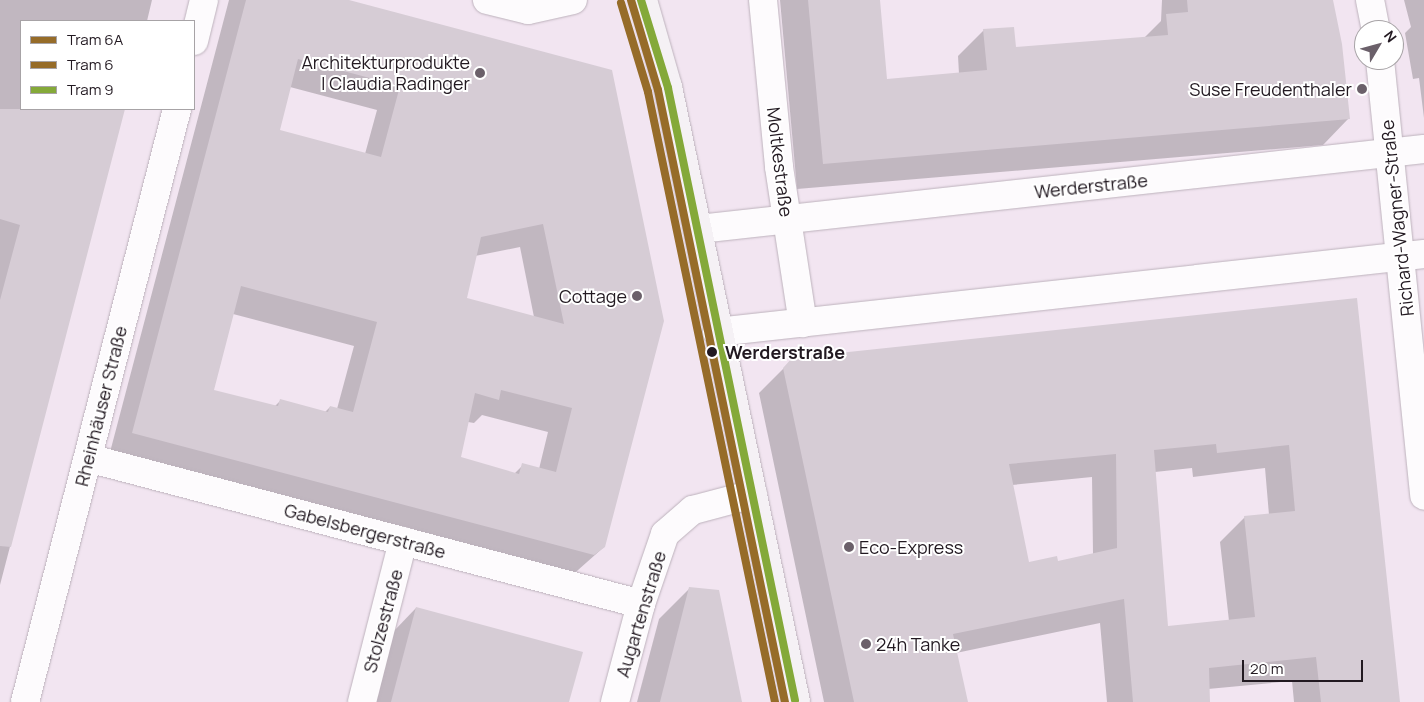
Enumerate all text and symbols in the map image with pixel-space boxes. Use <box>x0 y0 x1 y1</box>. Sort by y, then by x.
legend <box>20 20 195 110</box>
north arrow <box>1354 20 1404 70</box>
text: N <box>1380 27 1401 46</box>
text: Tram 6A <box>67 29 123 50</box>
place label: Architekturprodukte | Claudia Radinger <box>301 52 470 94</box>
text: Tram 6 <box>67 54 114 75</box>
marker: Architekturprodukte | Claudia Radinger <box>474 67 486 79</box>
place label: Suse Freudenthaler <box>1189 78 1352 100</box>
text: Tram 9 <box>67 79 114 100</box>
marker: Suse Freudenthaler <box>1356 83 1368 95</box>
street label: Moltkestraße <box>763 106 797 218</box>
street label: Richard-Wagner-Straße <box>1376 119 1418 317</box>
street label: Werderstraße <box>1033 169 1149 203</box>
place label: Cottage <box>559 285 627 307</box>
marker: Cottage <box>631 290 643 302</box>
street label: Rheinhäuser Straße <box>71 324 131 488</box>
place label: Werderstraße <box>725 341 845 363</box>
marker: Werderstraße <box>703 343 721 361</box>
street label: Gabelsbergerstraße <box>282 499 448 563</box>
place label: Eco-Express <box>859 536 963 558</box>
marker: Eco-Express <box>843 541 855 553</box>
street label: Augartenstraße <box>612 548 670 680</box>
street label: Stolzestraße <box>359 567 407 675</box>
place label: 24h Tanke <box>876 633 960 655</box>
marker: 24h Tanke <box>860 638 872 650</box>
scale bar <box>1244 650 1365 682</box>
text: 20 m <box>1250 658 1283 679</box>

